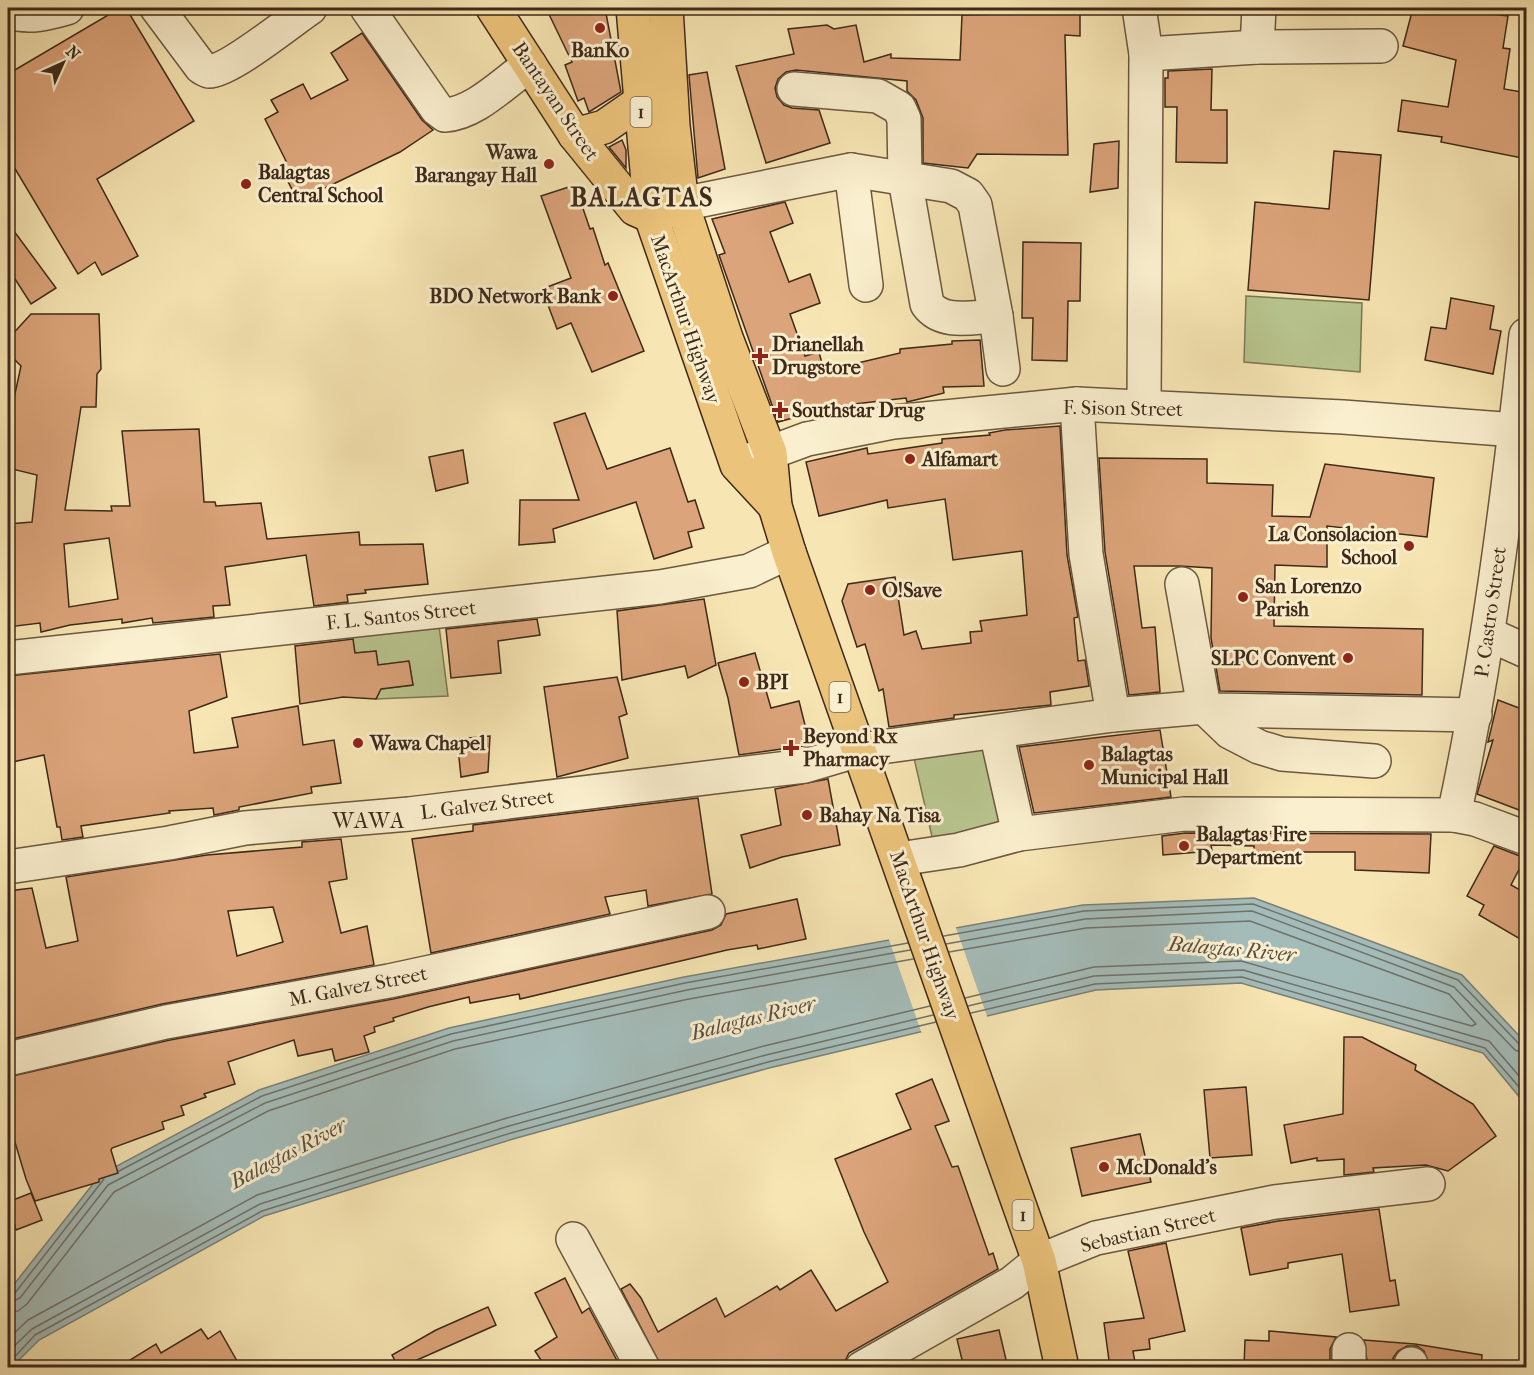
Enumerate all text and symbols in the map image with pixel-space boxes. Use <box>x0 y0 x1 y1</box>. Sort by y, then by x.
marker: BanKo <box>593 21 607 35</box>
north arrow <box>33 33 93 93</box>
street label: Bantayan Street <box>507 38 604 165</box>
place label: BanKo <box>571 39 629 62</box>
text: N <box>62 42 85 64</box>
road number: 1 <box>630 97 652 127</box>
place label: Wawa Barangay Hall <box>415 141 538 187</box>
marker: Wawa Barangay Hall <box>542 157 556 171</box>
place label: Balagtas Central School <box>258 161 384 207</box>
marker: Balagtas Central School <box>239 177 253 191</box>
district label: BALAGTAS <box>570 182 714 213</box>
street label: MacArthur Highway <box>646 231 726 408</box>
place label: BDO Network Bank <box>429 285 602 308</box>
marker: BDO Network Bank <box>606 289 620 303</box>
place label: Drianellah Drugstore <box>772 333 865 379</box>
marker: Drianellah Drugstore <box>753 349 767 363</box>
street label: F. Sison Street <box>1063 396 1183 421</box>
place label: Southstar Drug <box>792 399 926 422</box>
marker: Southstar Drug <box>773 403 787 417</box>
place label: Alfamart <box>920 448 999 471</box>
marker: Alfamart <box>903 452 917 466</box>
place label: La Consolacion School <box>1268 523 1397 569</box>
marker: La Consolacion School <box>1402 539 1416 553</box>
street label: P. Castro Street <box>1470 545 1511 679</box>
place label: San Lorenzo Parish <box>1255 575 1362 621</box>
place label: O!Save <box>882 579 942 602</box>
marker: O!Save <box>863 583 877 597</box>
marker: San Lorenzo Parish <box>1236 590 1250 604</box>
street label: F. L. Santos Street <box>325 596 477 635</box>
place label: SLPC Convent <box>1211 647 1337 670</box>
marker: SLPC Convent <box>1341 651 1355 665</box>
place label: BPI <box>756 671 789 694</box>
marker: BPI <box>737 675 751 689</box>
road number: 1 <box>830 682 850 712</box>
place label: Beyond Rx Pharmacy <box>803 725 898 771</box>
place label: Wawa Chapel <box>369 732 486 755</box>
marker: Wawa Chapel <box>351 736 365 750</box>
marker: Beyond Rx Pharmacy <box>784 741 798 755</box>
place label: Balagtas Municipal Hall <box>1100 743 1229 789</box>
marker: Balagtas Municipal Hall <box>1082 758 1096 772</box>
street label: L. Galvez Street <box>419 785 555 824</box>
place label: Bahay Na Tisa <box>819 804 941 827</box>
district label: WAWA <box>331 808 406 834</box>
marker: Bahay Na Tisa <box>800 808 814 822</box>
place label: Balagtas Fire Department <box>1196 823 1307 869</box>
marker: Balagtas Fire Department <box>1177 839 1191 853</box>
street label: MacArthur Highway <box>885 847 965 1024</box>
water label: Balagtas River <box>1166 931 1298 967</box>
street label: M. Galvez Street <box>287 962 429 1011</box>
water label: Balagtas River <box>687 991 819 1045</box>
water label: Balagtas River <box>225 1112 351 1194</box>
place label: McDonald's <box>1115 1156 1217 1179</box>
marker: McDonald's <box>1097 1160 1111 1174</box>
road number: 1 <box>1012 1200 1034 1230</box>
street label: Sebastian Street <box>1078 1204 1218 1257</box>

